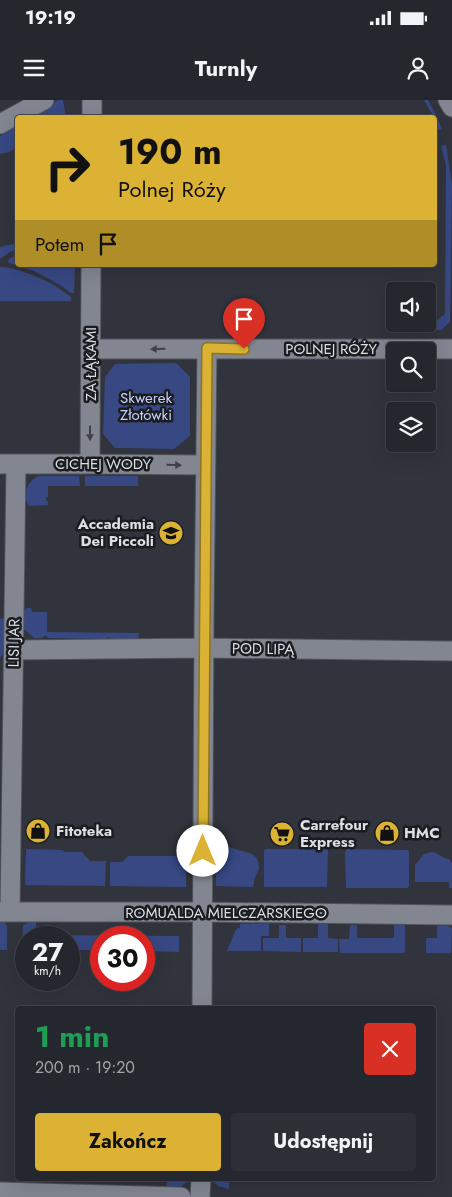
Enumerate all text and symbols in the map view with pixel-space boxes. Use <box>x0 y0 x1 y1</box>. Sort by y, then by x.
text: 19:19 <box>25 4 76 31</box>
text: Turnly <box>195 52 257 84</box>
icon: menu <box>20 54 48 82</box>
icon: person <box>404 54 432 82</box>
text: 190 m <box>118 127 222 177</box>
icon: right <box>35 135 100 200</box>
text: Polnej Róży <box>118 173 226 205</box>
icon: arrive <box>94 230 122 258</box>
text: Potem <box>35 231 84 258</box>
map controls <box>386 282 436 452</box>
button: sound <box>386 282 436 332</box>
pin <box>223 298 265 349</box>
icon: arrive <box>230 305 258 333</box>
street label: ZA ŁĄKAMI <box>80 327 102 401</box>
street label: POLNEJ RÓŻY <box>285 338 377 360</box>
button: search <box>386 342 436 392</box>
one-way arrow <box>150 345 166 353</box>
park label: Skwerek Złotówki <box>120 387 172 426</box>
button: layers <box>386 402 436 452</box>
one-way arrow <box>86 425 94 441</box>
street label: CICHEJ WODY <box>55 453 152 475</box>
one-way arrow <box>166 461 182 469</box>
place label: Accademia Dei Piccoli <box>77 513 154 552</box>
school or university icon: Accademia Dei Piccoli <box>158 520 184 546</box>
street label: LISI JAR <box>3 618 25 668</box>
street label: POD LIPĄ <box>232 637 295 661</box>
place label: Carrefour Express <box>300 814 369 853</box>
shop icon: Fitoteka <box>25 818 51 844</box>
place label: Fitoteka <box>56 820 112 842</box>
shop icon: HMC <box>374 820 400 846</box>
supermarket icon: Carrefour Express <box>269 821 295 847</box>
place label: HMC <box>404 822 440 844</box>
position arrow <box>176 824 228 876</box>
street label: ROMUALDA MIELCZARSKIEGO <box>125 902 327 924</box>
speed limit sign: 30 <box>90 926 155 991</box>
text: 27 <box>32 934 63 970</box>
text: km/h <box>34 962 61 980</box>
text: 1 min <box>35 1015 109 1058</box>
button: close <box>364 1023 416 1075</box>
text: 200 m · 19:20 <box>35 1056 135 1079</box>
button: Zakończ <box>35 1113 221 1171</box>
button: Udostępnij <box>231 1113 416 1171</box>

